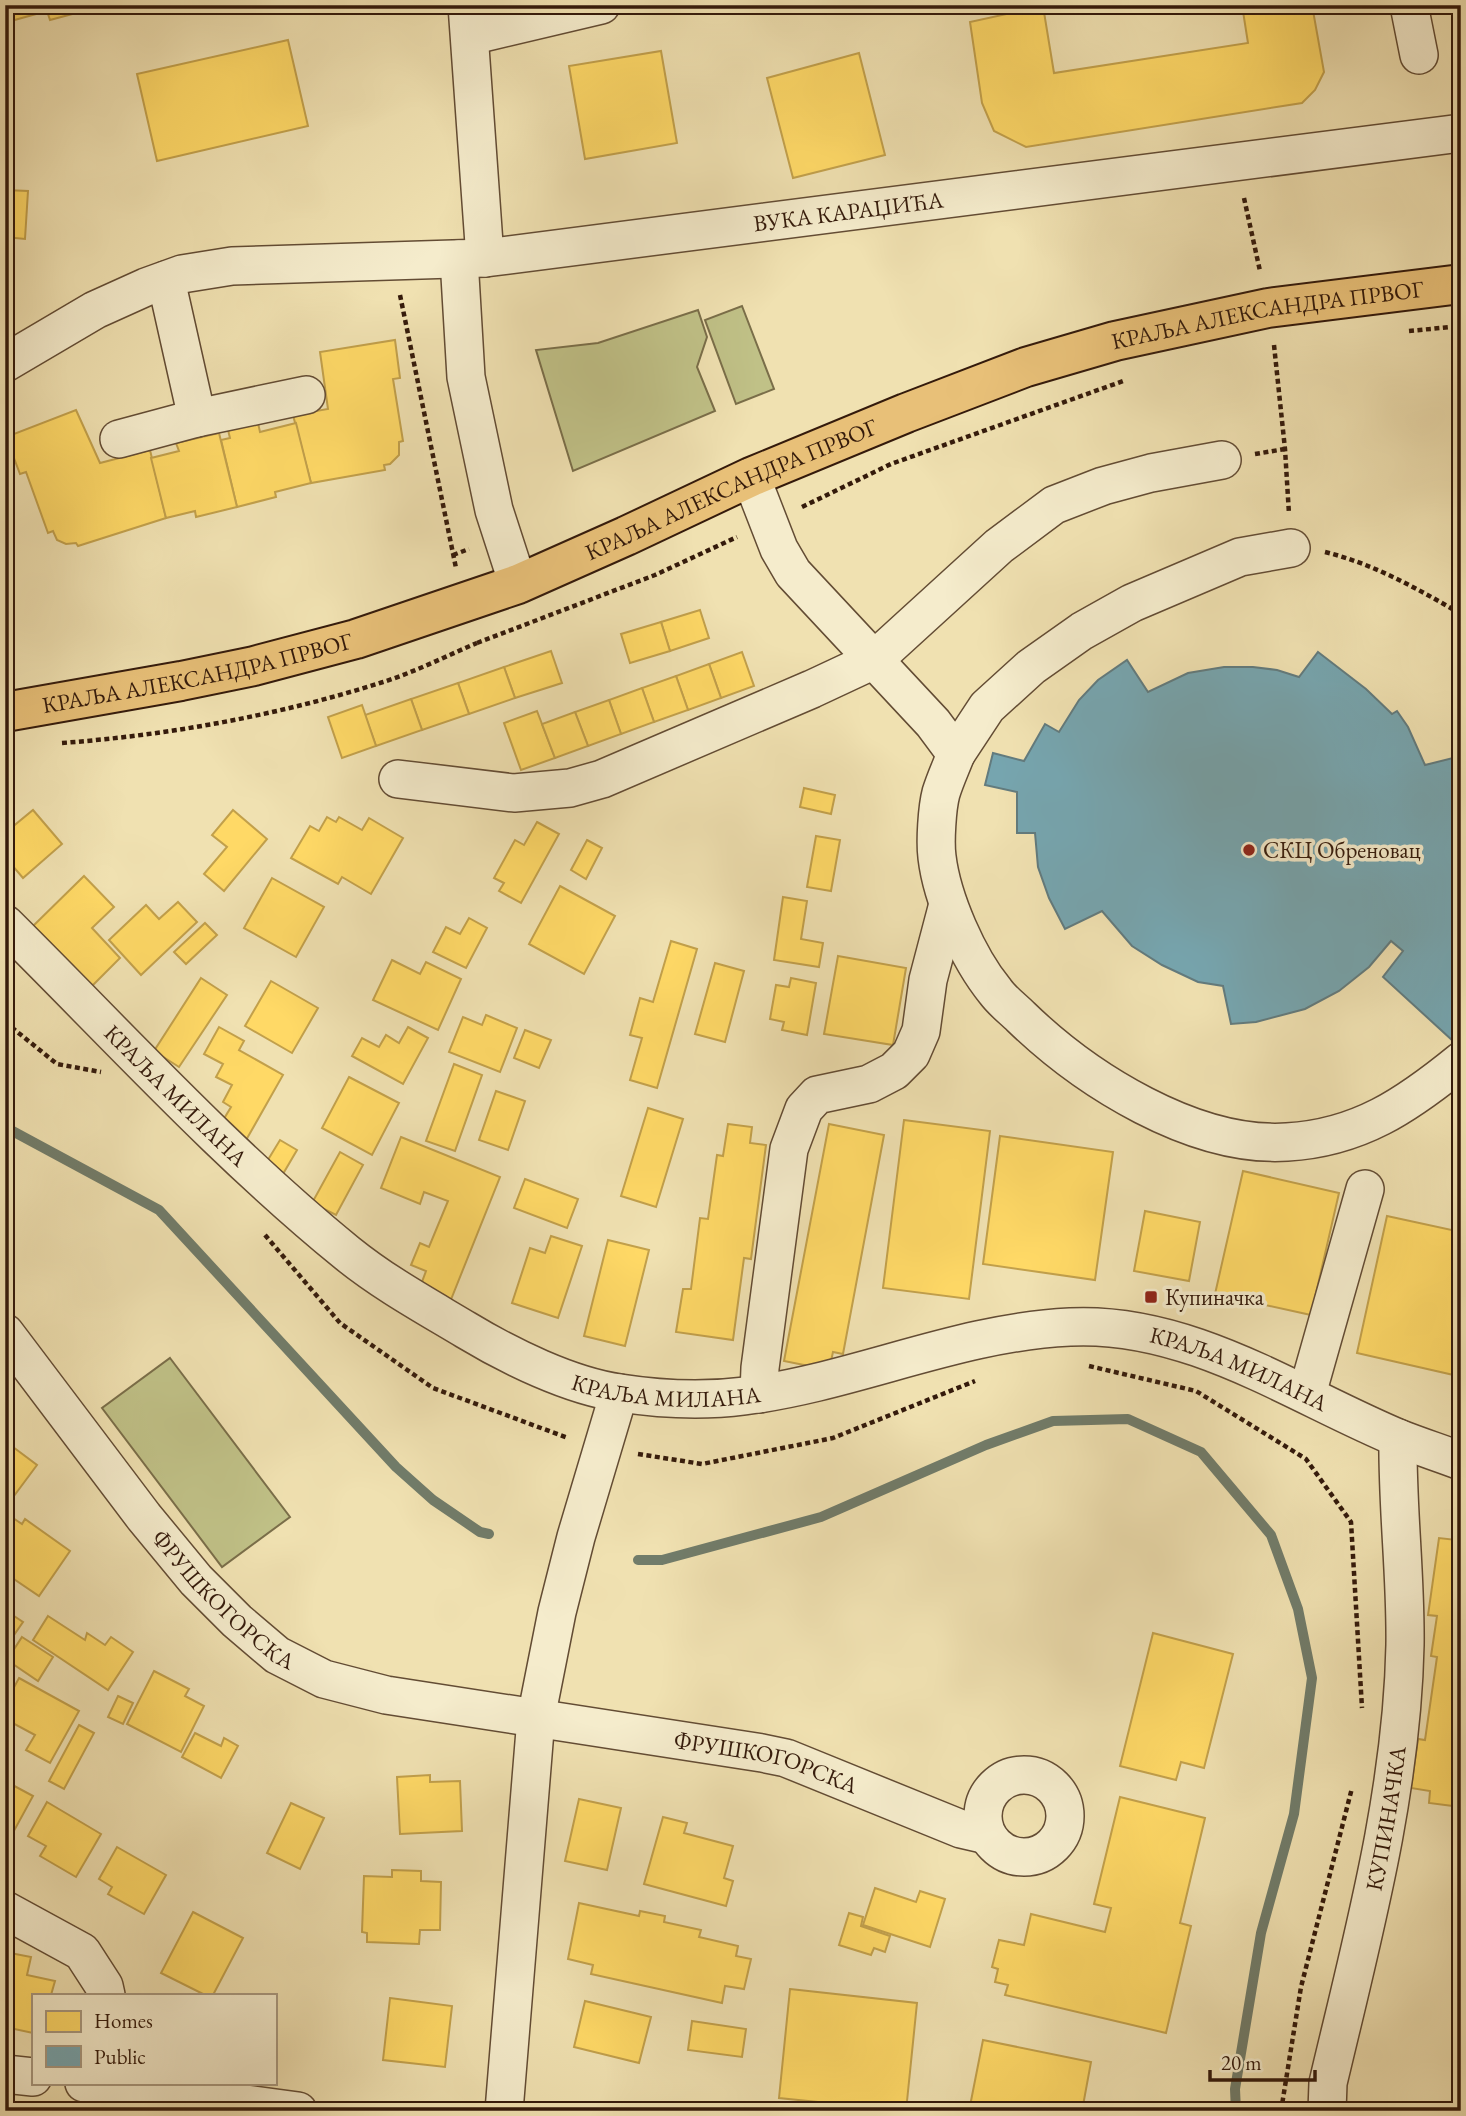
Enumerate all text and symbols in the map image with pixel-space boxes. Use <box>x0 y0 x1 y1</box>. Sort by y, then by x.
street label: ВУКА КАРАЏИЋА <box>752 184 946 238</box>
street label: КРАЉА АЛЕКСАНДРА ПРВОГ <box>1109 274 1425 356</box>
street label: КРАЉА АЛЕКСАНДРА ПРВОГ <box>580 412 882 567</box>
street label: КРАЉА АЛЕКСАНДРА ПРВОГ <box>40 626 355 720</box>
place label: СКЦ Обреновац <box>1263 835 1421 865</box>
marker: СКЦ Обреновац <box>1241 842 1257 858</box>
street label: КРАЉА МИЛАНА <box>98 1018 255 1174</box>
place label: Купиначка <box>1165 1282 1265 1312</box>
marker: Купиначка <box>1143 1289 1159 1305</box>
street label: КРАЉА МИЛАНА <box>1147 1320 1334 1419</box>
street label: КРАЉА МИЛАНА <box>568 1367 764 1414</box>
street label: ФРУШКОГОРСКА <box>146 1523 301 1677</box>
street label: ФРУШКОГОРСКА <box>672 1725 863 1801</box>
street label: КУПИНАЧКА <box>1358 1743 1413 1893</box>
legend <box>32 1994 276 2084</box>
text: Homes <box>94 2007 153 2034</box>
scale bar <box>1210 2039 1316 2083</box>
text: Public <box>94 2043 146 2070</box>
text: 20 m <box>1221 2049 1262 2076</box>

